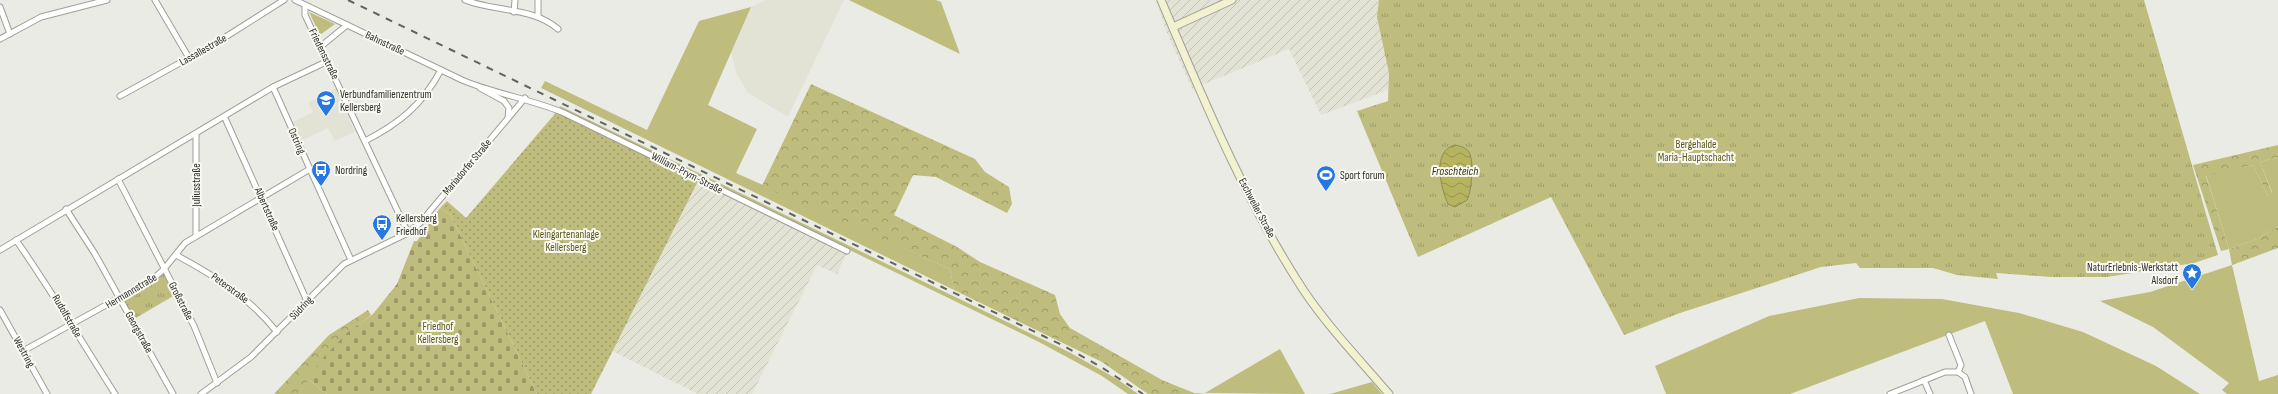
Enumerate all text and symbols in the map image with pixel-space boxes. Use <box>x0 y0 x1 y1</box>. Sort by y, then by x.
street label: Friedensstraße <box>306 26 342 82</box>
street label: Bahnstraße <box>363 28 407 58</box>
street label: Lassallestraße <box>177 31 229 69</box>
place label: Verbundfamilienzentrum Kellersberg <box>340 88 432 114</box>
school or university icon: Verbundfamilienzentrum Kellersberg <box>315 89 337 117</box>
street label: Ostring <box>286 126 309 157</box>
street label: Mariadorfer Straße <box>440 136 494 198</box>
park label: Bergehalde Maria-Hauptschacht <box>1658 138 1735 164</box>
street label: William-Prym-Straße <box>649 149 725 197</box>
bus stop icon: Nordring <box>310 159 332 187</box>
street label: Juliusstraße <box>190 163 203 208</box>
place label: Nordring <box>335 164 368 177</box>
sports icon: Sport forum <box>1315 164 1337 192</box>
water label: Froschteich <box>1432 164 1478 179</box>
place label: Sport forum <box>1340 169 1385 182</box>
street label: Eschweiler Straße <box>1236 176 1278 240</box>
street label: Albertstraße <box>251 184 282 233</box>
place label: Kellersberg Friedhof <box>396 212 438 238</box>
bus stop icon: Kellersberg Friedhof <box>371 213 393 241</box>
park label: Kleingartenanlage Kellersberg <box>533 228 599 254</box>
place label: NaturErlebnis-Werkstatt Alsdorf <box>2087 261 2179 287</box>
place icon: NaturErlebnis-Werkstatt Alsdorf <box>2181 262 2203 290</box>
street label: Peterstraße <box>209 270 251 306</box>
street label: Hermannstraße <box>103 271 159 311</box>
street label: Großstraße <box>166 280 196 322</box>
street label: Rudolfstraße <box>49 292 85 340</box>
street label: Südring <box>287 293 316 323</box>
street label: Georgstraße <box>122 309 156 355</box>
park label: Friedhof Kellersberg <box>418 320 459 346</box>
street label: Westring <box>10 334 38 370</box>

